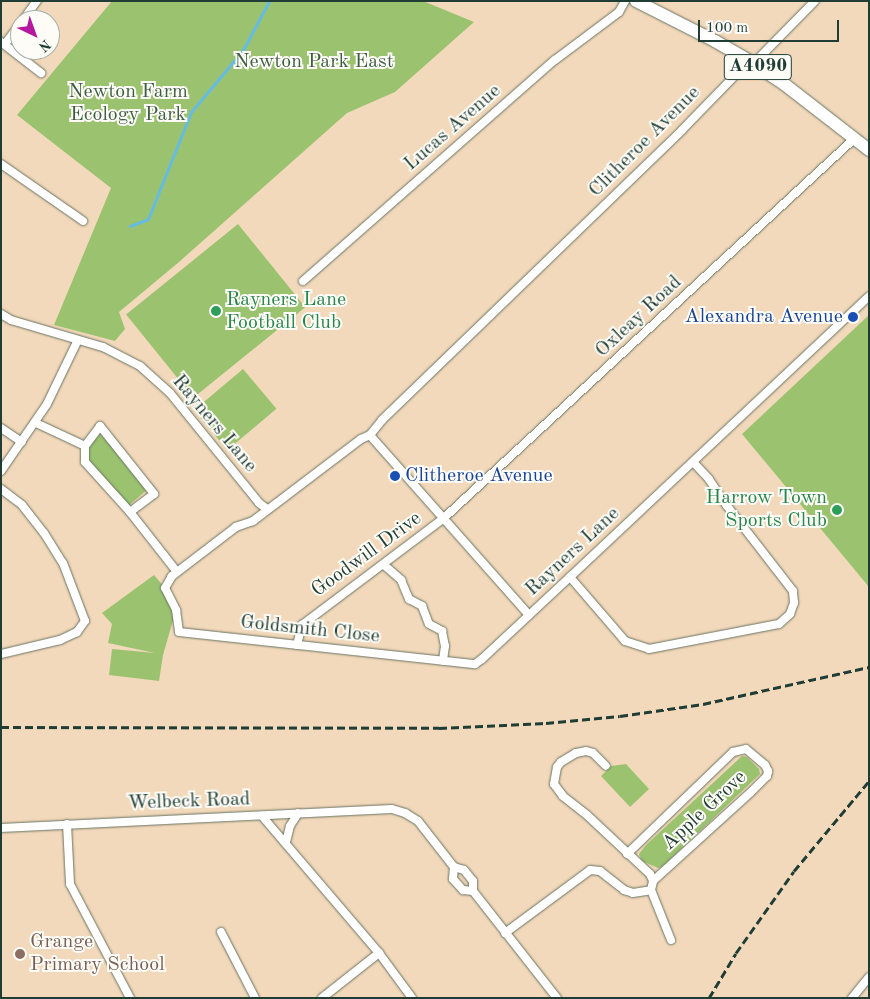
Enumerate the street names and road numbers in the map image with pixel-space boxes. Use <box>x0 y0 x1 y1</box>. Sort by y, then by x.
road number: A4090 <box>723 51 793 84</box>
street label: Lucas Avenue <box>400 79 506 177</box>
street label: Clitheroe Avenue <box>584 81 706 203</box>
street label: Oxleay Road <box>591 271 687 363</box>
street label: Rayners Lane <box>166 370 262 478</box>
street label: Rayners Lane <box>521 502 625 602</box>
street label: Goodwill Drive <box>307 507 427 603</box>
street label: Goldsmith Close <box>239 611 381 649</box>
street label: Apple Grove <box>658 766 752 856</box>
street label: Welbeck Road <box>127 788 251 816</box>

